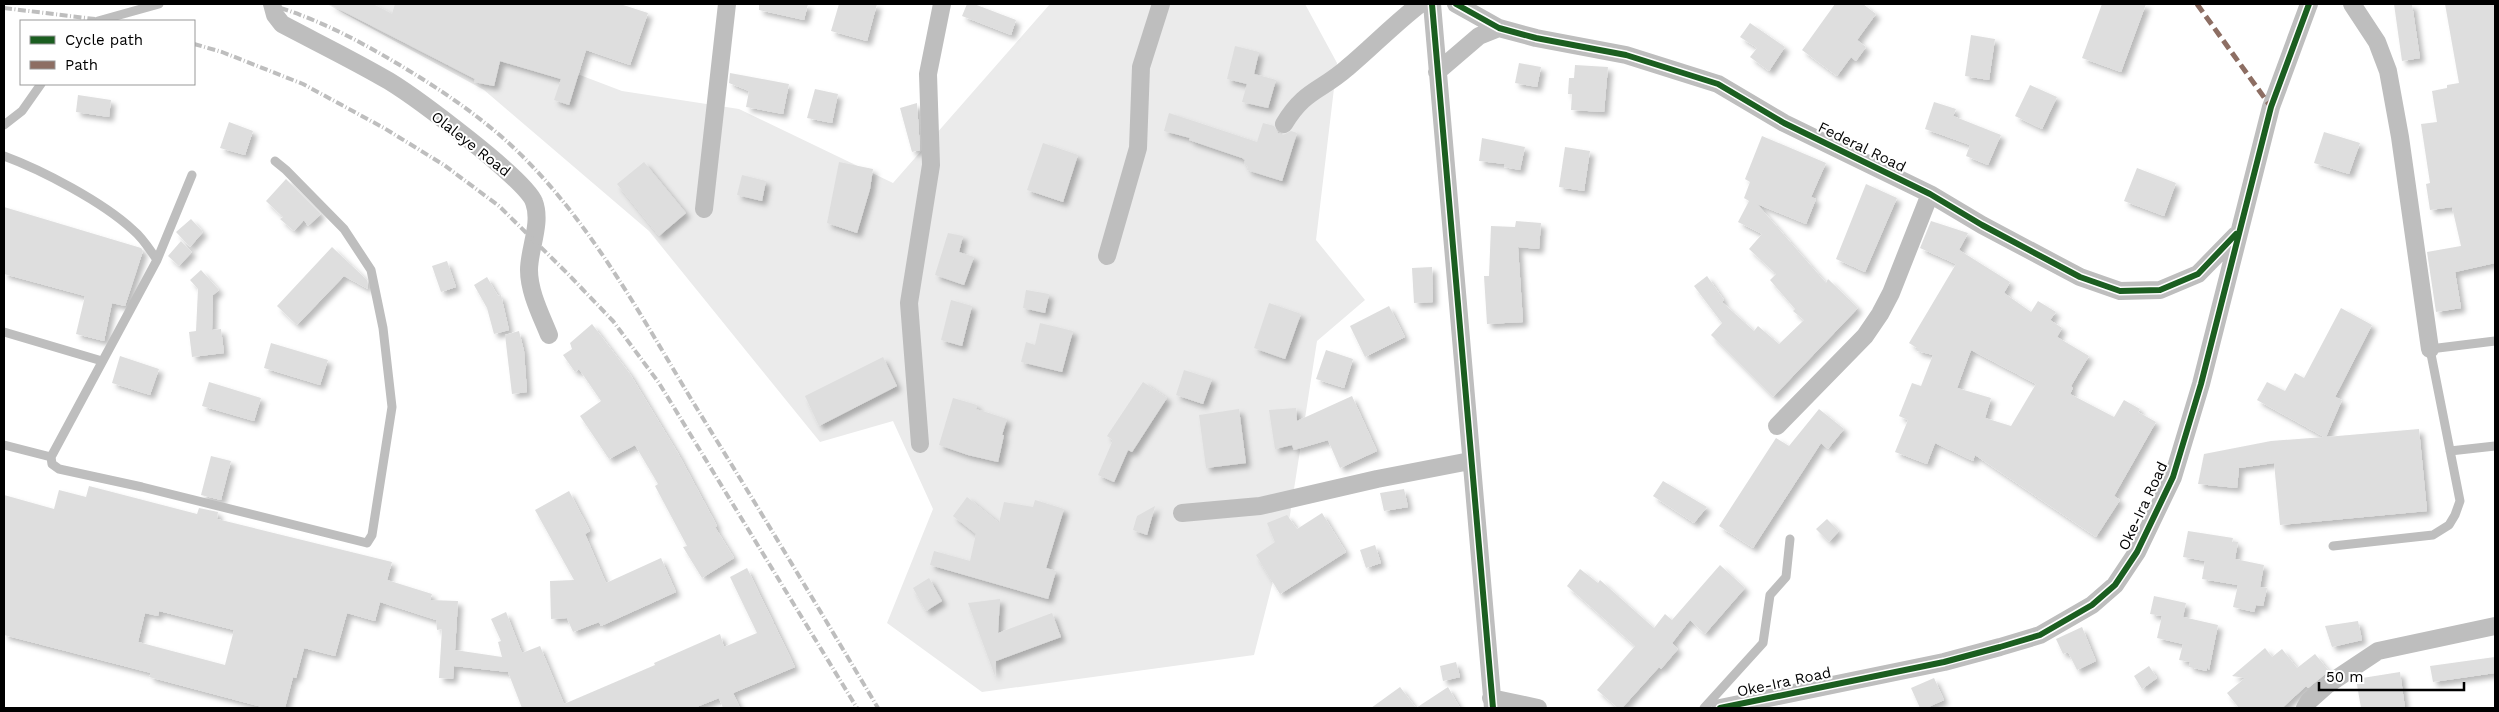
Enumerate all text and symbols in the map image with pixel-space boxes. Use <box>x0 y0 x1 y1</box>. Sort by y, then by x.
legend <box>20 20 195 85</box>
text: Cycle path <box>65 31 143 49</box>
text: Path <box>65 56 98 74</box>
street label: Olaleye Road <box>428 108 514 180</box>
street label: Federal Road <box>1815 118 1909 176</box>
street label: Oke-Ira Road <box>2115 459 2171 553</box>
scale bar <box>2319 660 2464 692</box>
street label: Oke-Ira Road <box>1735 663 1833 701</box>
text: 50 m <box>2326 668 2363 686</box>

